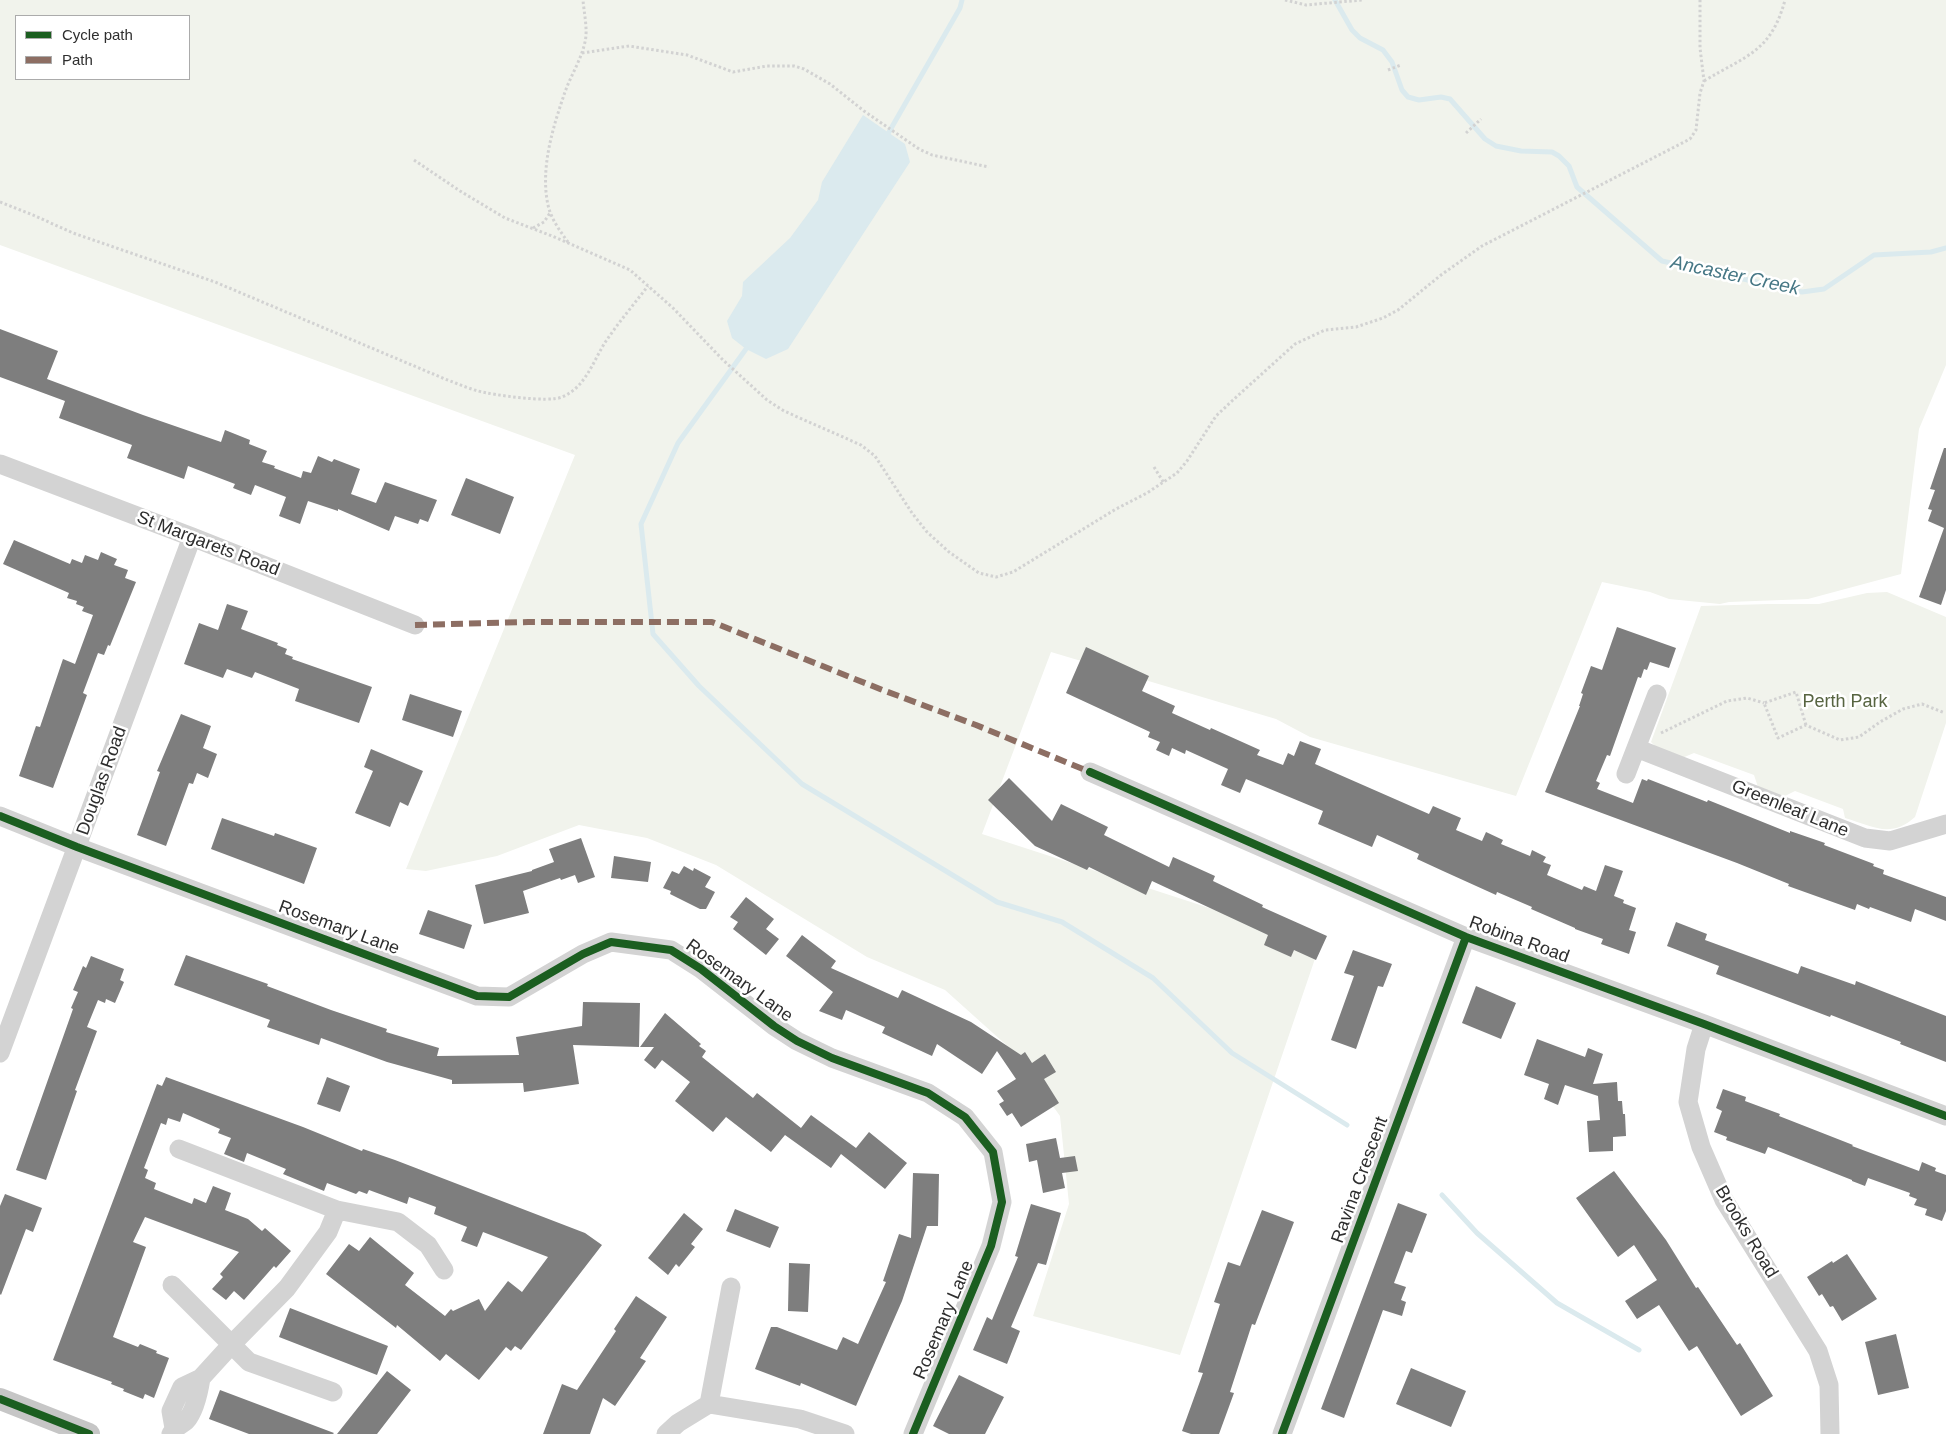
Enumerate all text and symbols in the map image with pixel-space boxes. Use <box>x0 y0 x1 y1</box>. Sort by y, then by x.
legend <box>15 15 190 80</box>
text: Cycle path <box>62 26 133 43</box>
text: Path <box>62 51 93 68</box>
water label: Ancaster Creek <box>1669 251 1801 301</box>
street label: St Margarets Road <box>134 507 282 581</box>
park label: Perth Park <box>1802 691 1888 713</box>
street label: Douglas Road <box>72 724 132 838</box>
street label: Greenleaf Lane <box>1728 776 1852 842</box>
street label: Rosemary Lane <box>276 896 402 960</box>
street label: Robina Road <box>1466 912 1572 968</box>
street label: Rosemary Lane <box>681 935 797 1027</box>
street label: Ravina Crescent <box>1327 1114 1393 1246</box>
street label: Brooks Road <box>1710 1182 1782 1282</box>
street label: Rosemary Lane <box>909 1257 979 1383</box>

